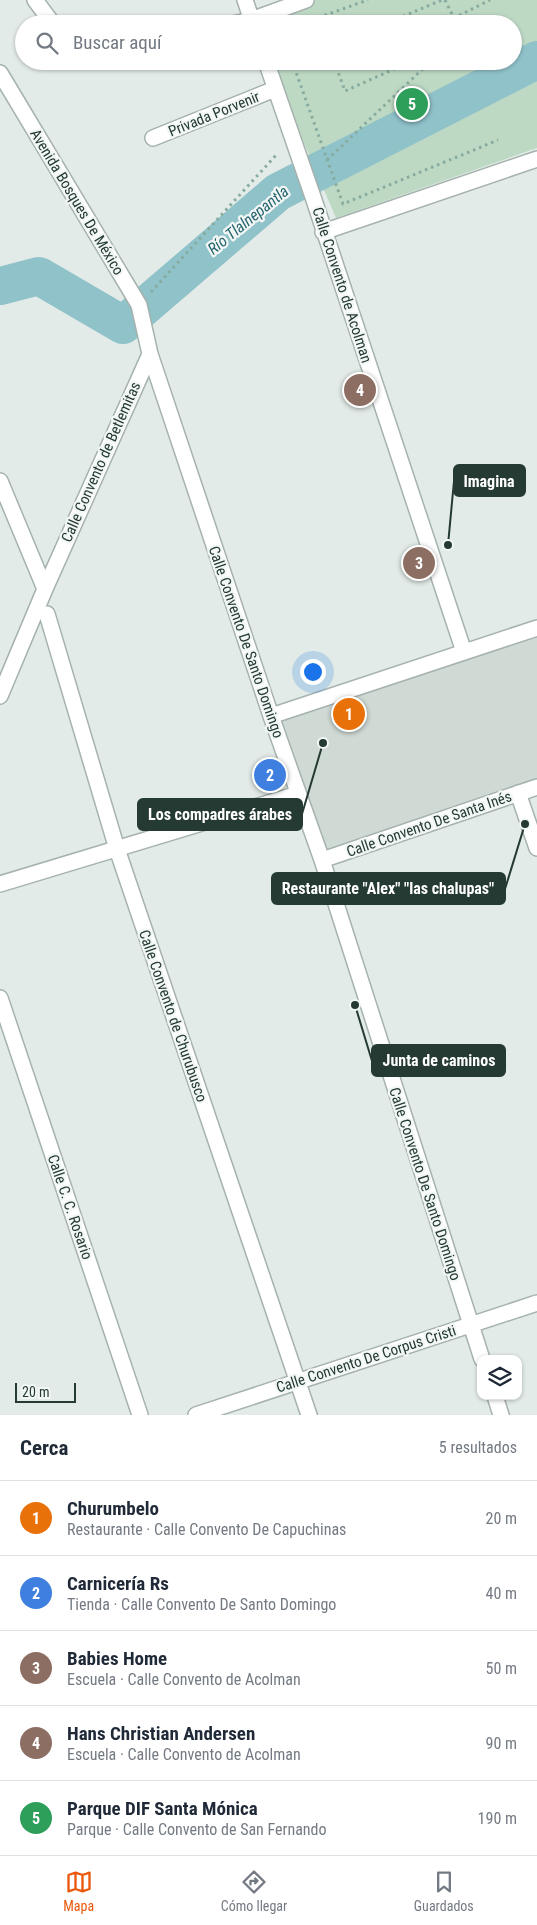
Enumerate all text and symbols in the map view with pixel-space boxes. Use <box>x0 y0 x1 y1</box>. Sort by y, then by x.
search box <box>15 15 522 70</box>
icon: search <box>33 29 61 57</box>
text: Buscar aquí <box>73 31 162 54</box>
pin: 5 <box>396 85 428 123</box>
street label: Privada Porvenir <box>166 87 263 141</box>
street label: Avenida Bosques De México <box>26 126 128 278</box>
water label: Río Tlalnepantla <box>204 182 292 258</box>
street label: Calle Convento de Acolman <box>308 205 376 365</box>
pin: 4 <box>344 371 376 409</box>
street label: Calle Convento de Betlemitas <box>57 379 145 545</box>
callout: Imagina <box>454 465 525 496</box>
text: Imagina <box>463 472 515 491</box>
street label: Calle Convento De Santo Domingo <box>205 544 287 740</box>
pin: 3 <box>403 544 435 582</box>
your location <box>300 659 326 685</box>
pin: 1 <box>333 695 365 733</box>
pin: 2 <box>254 756 286 794</box>
street label: Calle Convento De Santa Inés <box>344 787 514 861</box>
callout: Los compadres árabes <box>138 799 302 830</box>
text: Los compadres árabes <box>148 805 292 824</box>
callout: Restaurante "Alex" "las chalupas" <box>272 873 505 904</box>
text: Restaurante "Alex" "las chalupas" <box>282 879 494 898</box>
street label: Calle Convento de Churubusco <box>135 928 211 1104</box>
callout: Junta de caminos <box>372 1045 505 1076</box>
text: Junta de caminos <box>383 1051 495 1070</box>
street label: Calle Convento De Santo Domingo <box>385 1085 465 1283</box>
street label: Calle C. C. Rosario <box>44 1152 96 1262</box>
street label: Calle Convento De Corpus Cristi <box>274 1321 458 1397</box>
map controls <box>477 1355 522 1400</box>
button: layers <box>477 1355 522 1400</box>
scale bar <box>15 1380 76 1403</box>
text: 20 m <box>22 1384 50 1400</box>
text: Cerca <box>20 1436 68 1460</box>
text: 5 resultados <box>439 1438 517 1457</box>
text: Churumbelo <box>67 1497 159 1520</box>
text: 1 <box>32 1509 40 1528</box>
text: 20 m <box>485 1509 517 1528</box>
text: Restaurante · Calle Convento De Capuchinas <box>67 1520 346 1539</box>
text: Carnicería Rs <box>67 1572 169 1595</box>
text: 2 <box>32 1584 40 1603</box>
text: 40 m <box>485 1584 517 1603</box>
text: Tienda · Calle Convento De Santo Domingo <box>67 1595 336 1614</box>
text: Babies Home <box>67 1647 167 1670</box>
text: 3 <box>32 1659 40 1678</box>
text: 50 m <box>485 1659 517 1678</box>
text: Escuela · Calle Convento de Acolman <box>67 1670 301 1689</box>
text: Hans Christian Andersen <box>67 1722 255 1745</box>
text: 4 <box>32 1734 40 1753</box>
text: 90 m <box>485 1734 517 1753</box>
text: Escuela · Calle Convento de Acolman <box>67 1745 301 1764</box>
text: Parque DIF Santa Mónica <box>67 1797 258 1820</box>
text: 5 <box>32 1809 40 1828</box>
text: 190 m <box>478 1809 517 1828</box>
text: Parque · Calle Convento de San Fernando <box>67 1820 327 1839</box>
tab: Mapa <box>63 1868 94 1914</box>
tab: Cómo llegar <box>221 1868 287 1914</box>
tab: Guardados <box>414 1868 474 1914</box>

